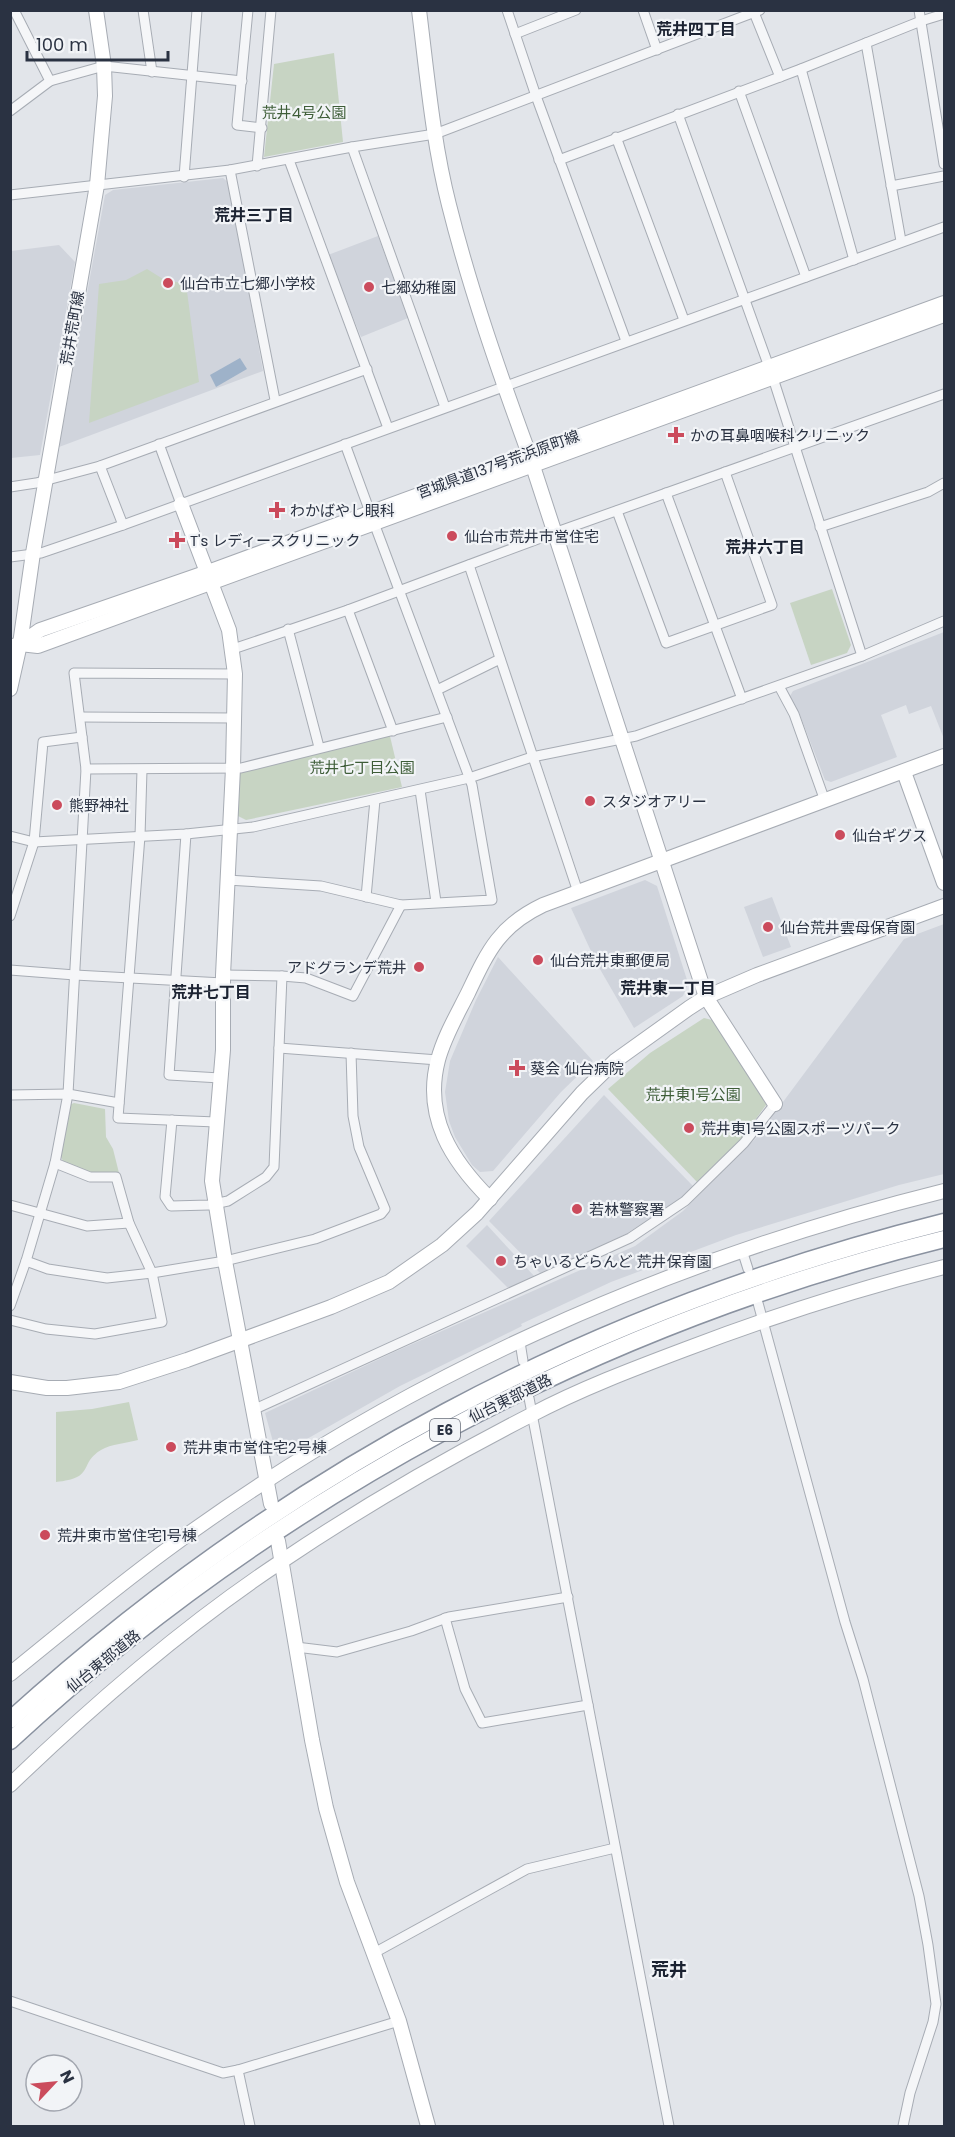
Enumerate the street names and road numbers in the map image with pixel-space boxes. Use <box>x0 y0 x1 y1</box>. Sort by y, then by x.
street label: 荒井荒町線 <box>55 289 89 367</box>
street label: 宮城県道137号荒浜原町線 <box>414 425 582 503</box>
street label: 仙台東部道路 <box>465 1369 555 1427</box>
road number: E6 <box>430 1419 460 1441</box>
street label: 仙台東部道路 <box>61 1625 145 1697</box>

